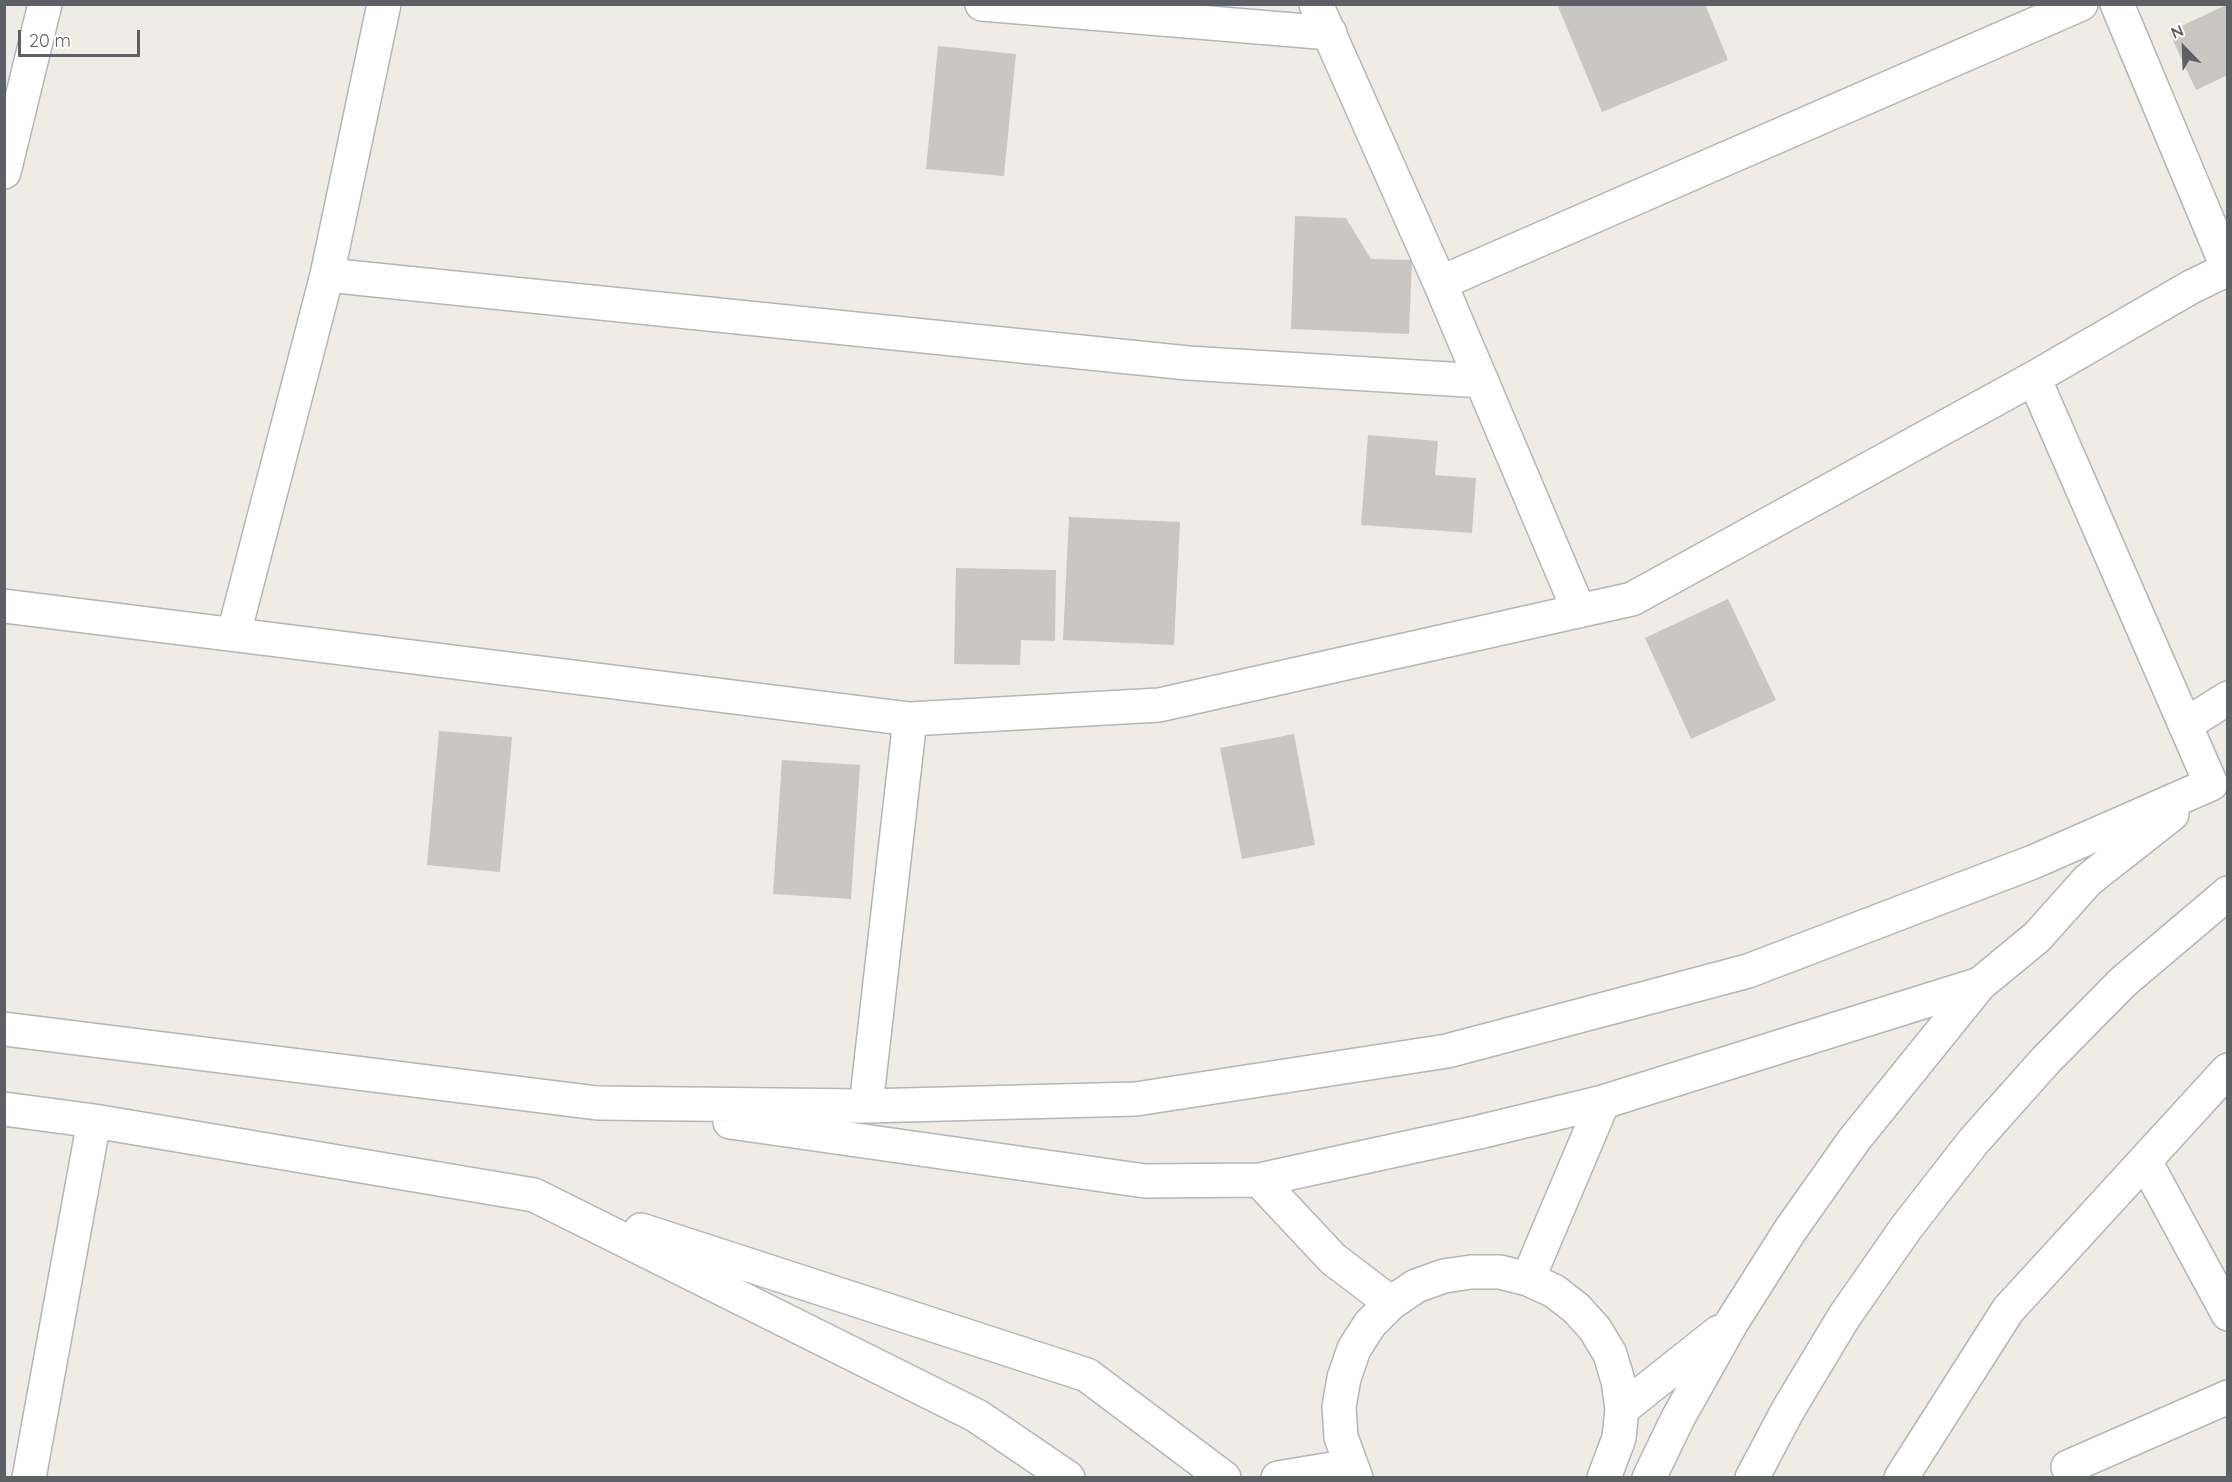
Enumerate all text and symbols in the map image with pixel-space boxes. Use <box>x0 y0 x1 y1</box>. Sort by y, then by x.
scale bar <box>21 18 142 56</box>
north arrow <box>2154 18 2214 78</box>
text: N <box>2168 20 2186 43</box>
text: 20 m <box>29 29 71 52</box>

